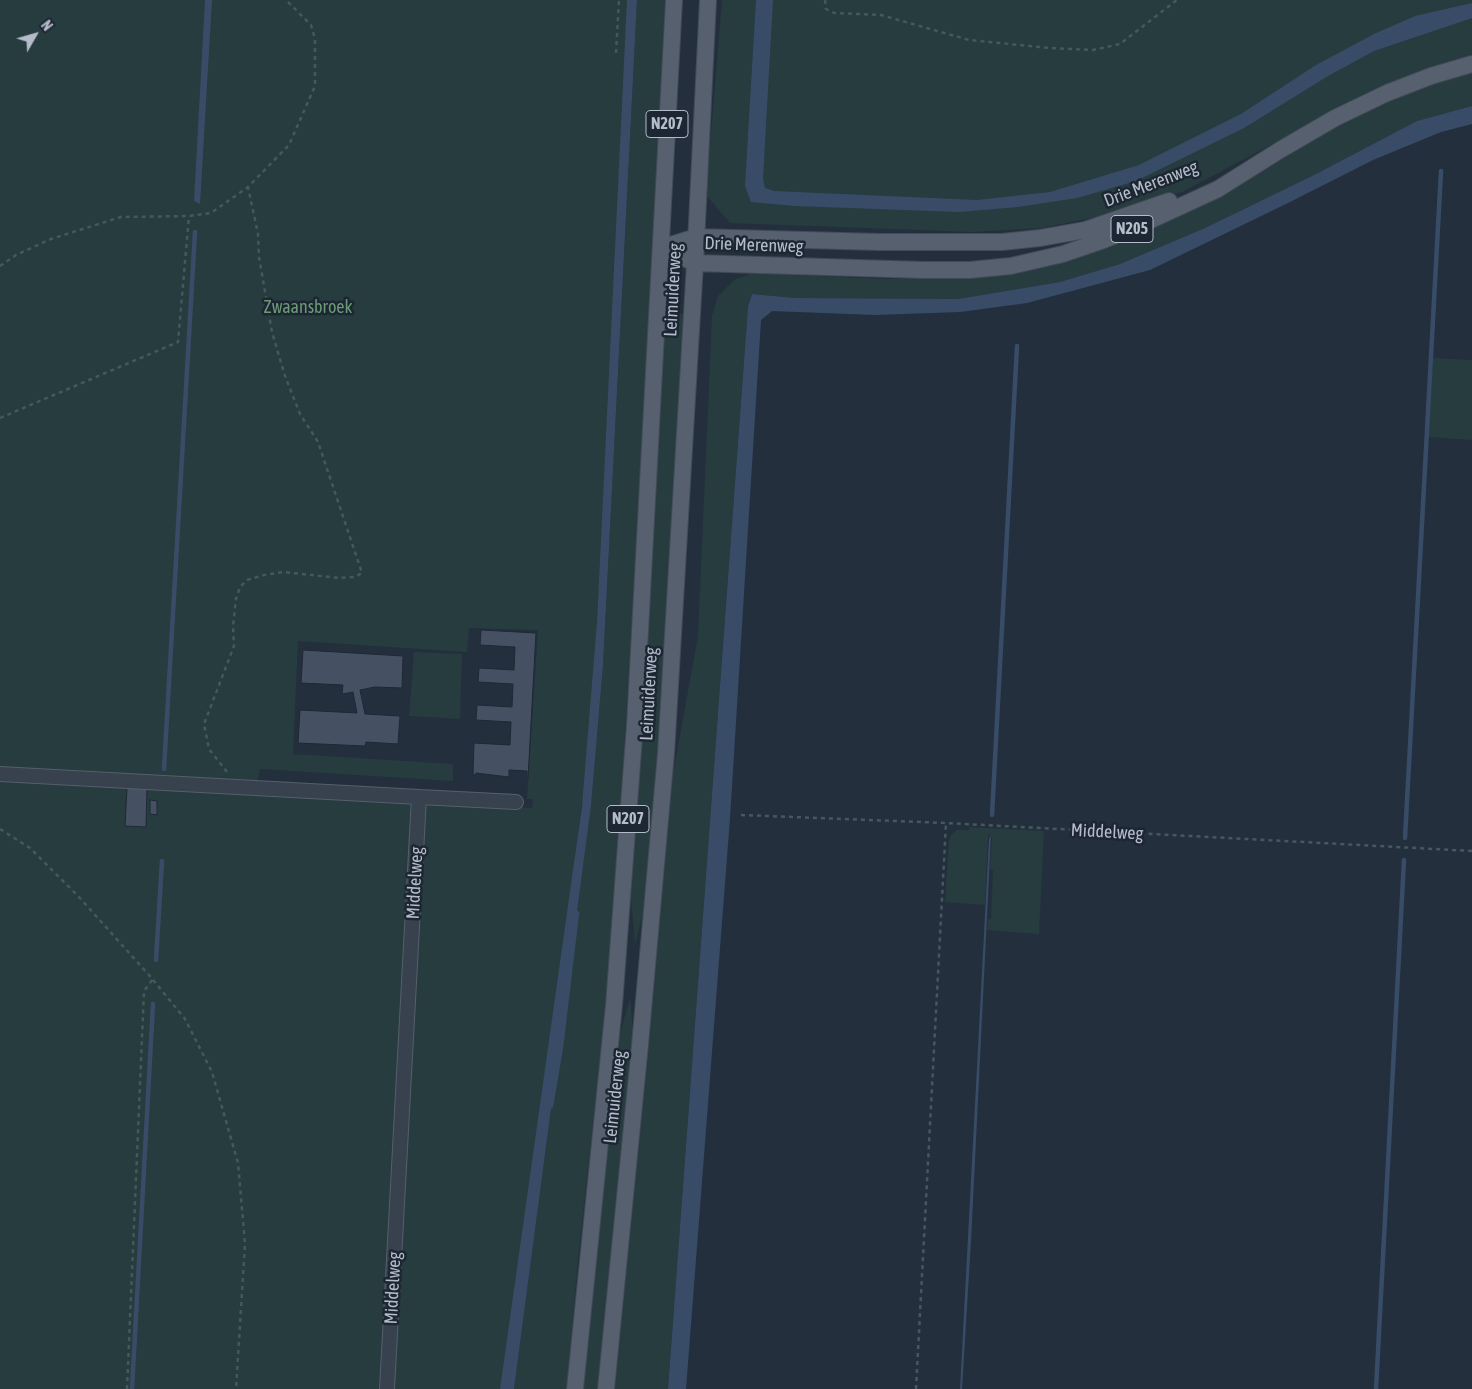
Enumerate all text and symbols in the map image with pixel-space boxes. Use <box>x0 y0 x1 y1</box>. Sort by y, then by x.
north arrow <box>10 10 60 60</box>
text: N <box>38 18 56 34</box>
road number: N207 <box>646 110 688 138</box>
street label: Drie Merenweg <box>1101 156 1201 212</box>
road number: N205 <box>1111 215 1153 242</box>
street label: Drie Merenweg <box>704 232 804 258</box>
street label: Leimuiderweg <box>660 243 686 337</box>
park label: Zwaansbroek <box>264 296 352 318</box>
street label: Leimuiderweg <box>636 647 662 741</box>
road number: N207 <box>607 806 649 832</box>
street label: Middelweg <box>1070 819 1144 845</box>
street label: Middelweg <box>402 846 428 920</box>
street label: Leimuiderweg <box>599 1049 631 1145</box>
street label: Middelweg <box>380 1251 406 1325</box>

